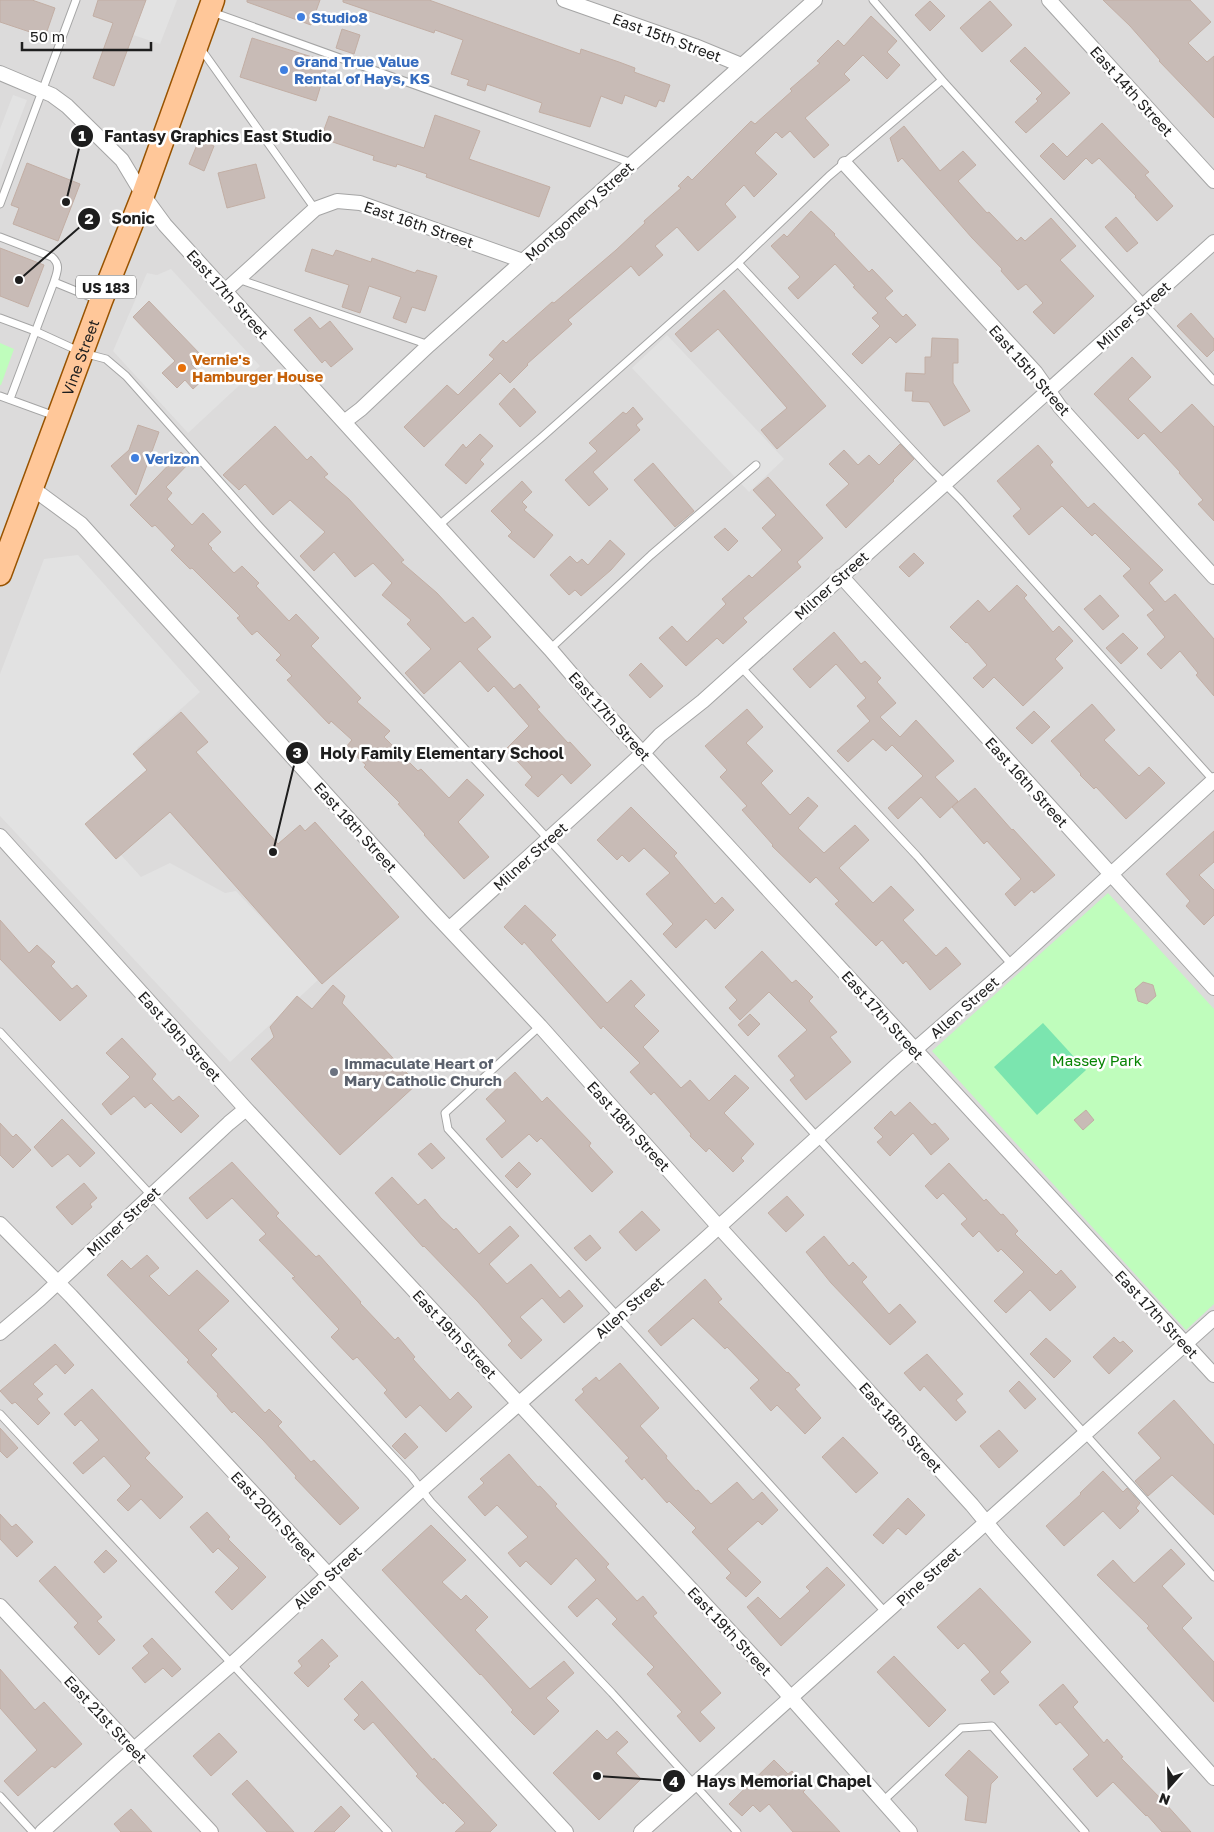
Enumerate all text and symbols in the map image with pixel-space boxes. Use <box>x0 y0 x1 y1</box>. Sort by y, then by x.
place label: Studio8 <box>311 8 368 26</box>
street label: East 15th Street <box>610 9 724 65</box>
marker: Studio8 <box>295 11 307 23</box>
scale bar <box>22 20 151 52</box>
text: 50 m <box>30 27 65 45</box>
street label: East 14th Street <box>1087 42 1177 140</box>
place label: Grand True Value Rental of Hays, KS <box>294 52 430 87</box>
marker: Grand True Value Rental of Hays, KS <box>278 64 290 76</box>
callout: Fantasy Graphics East Studio <box>69 121 343 152</box>
text: 1 <box>78 126 86 144</box>
text: Fantasy Graphics East Studio <box>104 126 332 146</box>
street label: Montgomery Street <box>521 157 637 265</box>
street label: East 16th Street <box>362 197 476 251</box>
callout: Sonic <box>77 203 165 234</box>
text: Sonic <box>111 208 155 228</box>
text: 2 <box>84 209 94 227</box>
street label: East 17th Street <box>183 246 273 342</box>
road number: US 183 <box>76 276 136 298</box>
street label: Milner Street <box>1092 277 1174 353</box>
street label: Vine Street <box>58 317 103 398</box>
street label: East 15th Street <box>986 321 1074 419</box>
place label: Vernie's Hamburger House <box>192 350 323 385</box>
marker: Vernie's Hamburger House <box>176 362 188 374</box>
place label: Verizon <box>145 449 199 467</box>
marker: Verizon <box>129 452 141 464</box>
street label: Milner Street <box>790 547 872 623</box>
street label: East 17th Street <box>565 668 655 764</box>
street label: East 16th Street <box>982 733 1072 831</box>
callout: Holy Family Elementary School <box>285 737 574 768</box>
text: 3 <box>292 743 302 761</box>
text: Holy Family Elementary School <box>320 743 565 763</box>
street label: East 18th Street <box>311 778 401 876</box>
street label: Milner Street <box>489 818 571 894</box>
street label: East 17th Street <box>838 967 928 1063</box>
street label: Allen Street <box>926 972 1002 1042</box>
street label: East 19th Street <box>135 987 225 1085</box>
park label: Massey Park <box>1052 1051 1143 1069</box>
place label: Immaculate Heart of Mary Catholic Church <box>344 1054 502 1089</box>
marker: Immaculate Heart of Mary Catholic Church <box>328 1066 340 1078</box>
street label: East 18th Street <box>584 1077 674 1175</box>
street label: Milner Street <box>83 1182 163 1260</box>
street label: East 17th Street <box>1112 1266 1202 1362</box>
street label: Allen Street <box>591 1272 667 1342</box>
street label: East 19th Street <box>409 1286 501 1382</box>
street label: East 18th Street <box>856 1378 946 1476</box>
street label: East 20th Street <box>228 1467 320 1565</box>
street label: Allen Street <box>289 1542 365 1612</box>
street label: Pine Street <box>892 1543 964 1609</box>
street label: East 19th Street <box>684 1583 776 1679</box>
street label: East 21st Street <box>61 1671 151 1767</box>
north arrow <box>1144 1762 1194 1812</box>
callout: Hays Memorial Chapel <box>662 1766 882 1797</box>
text: Hays Memorial Chapel <box>696 1771 872 1791</box>
text: 4 <box>669 1772 679 1790</box>
text: N <box>1156 1790 1172 1809</box>

